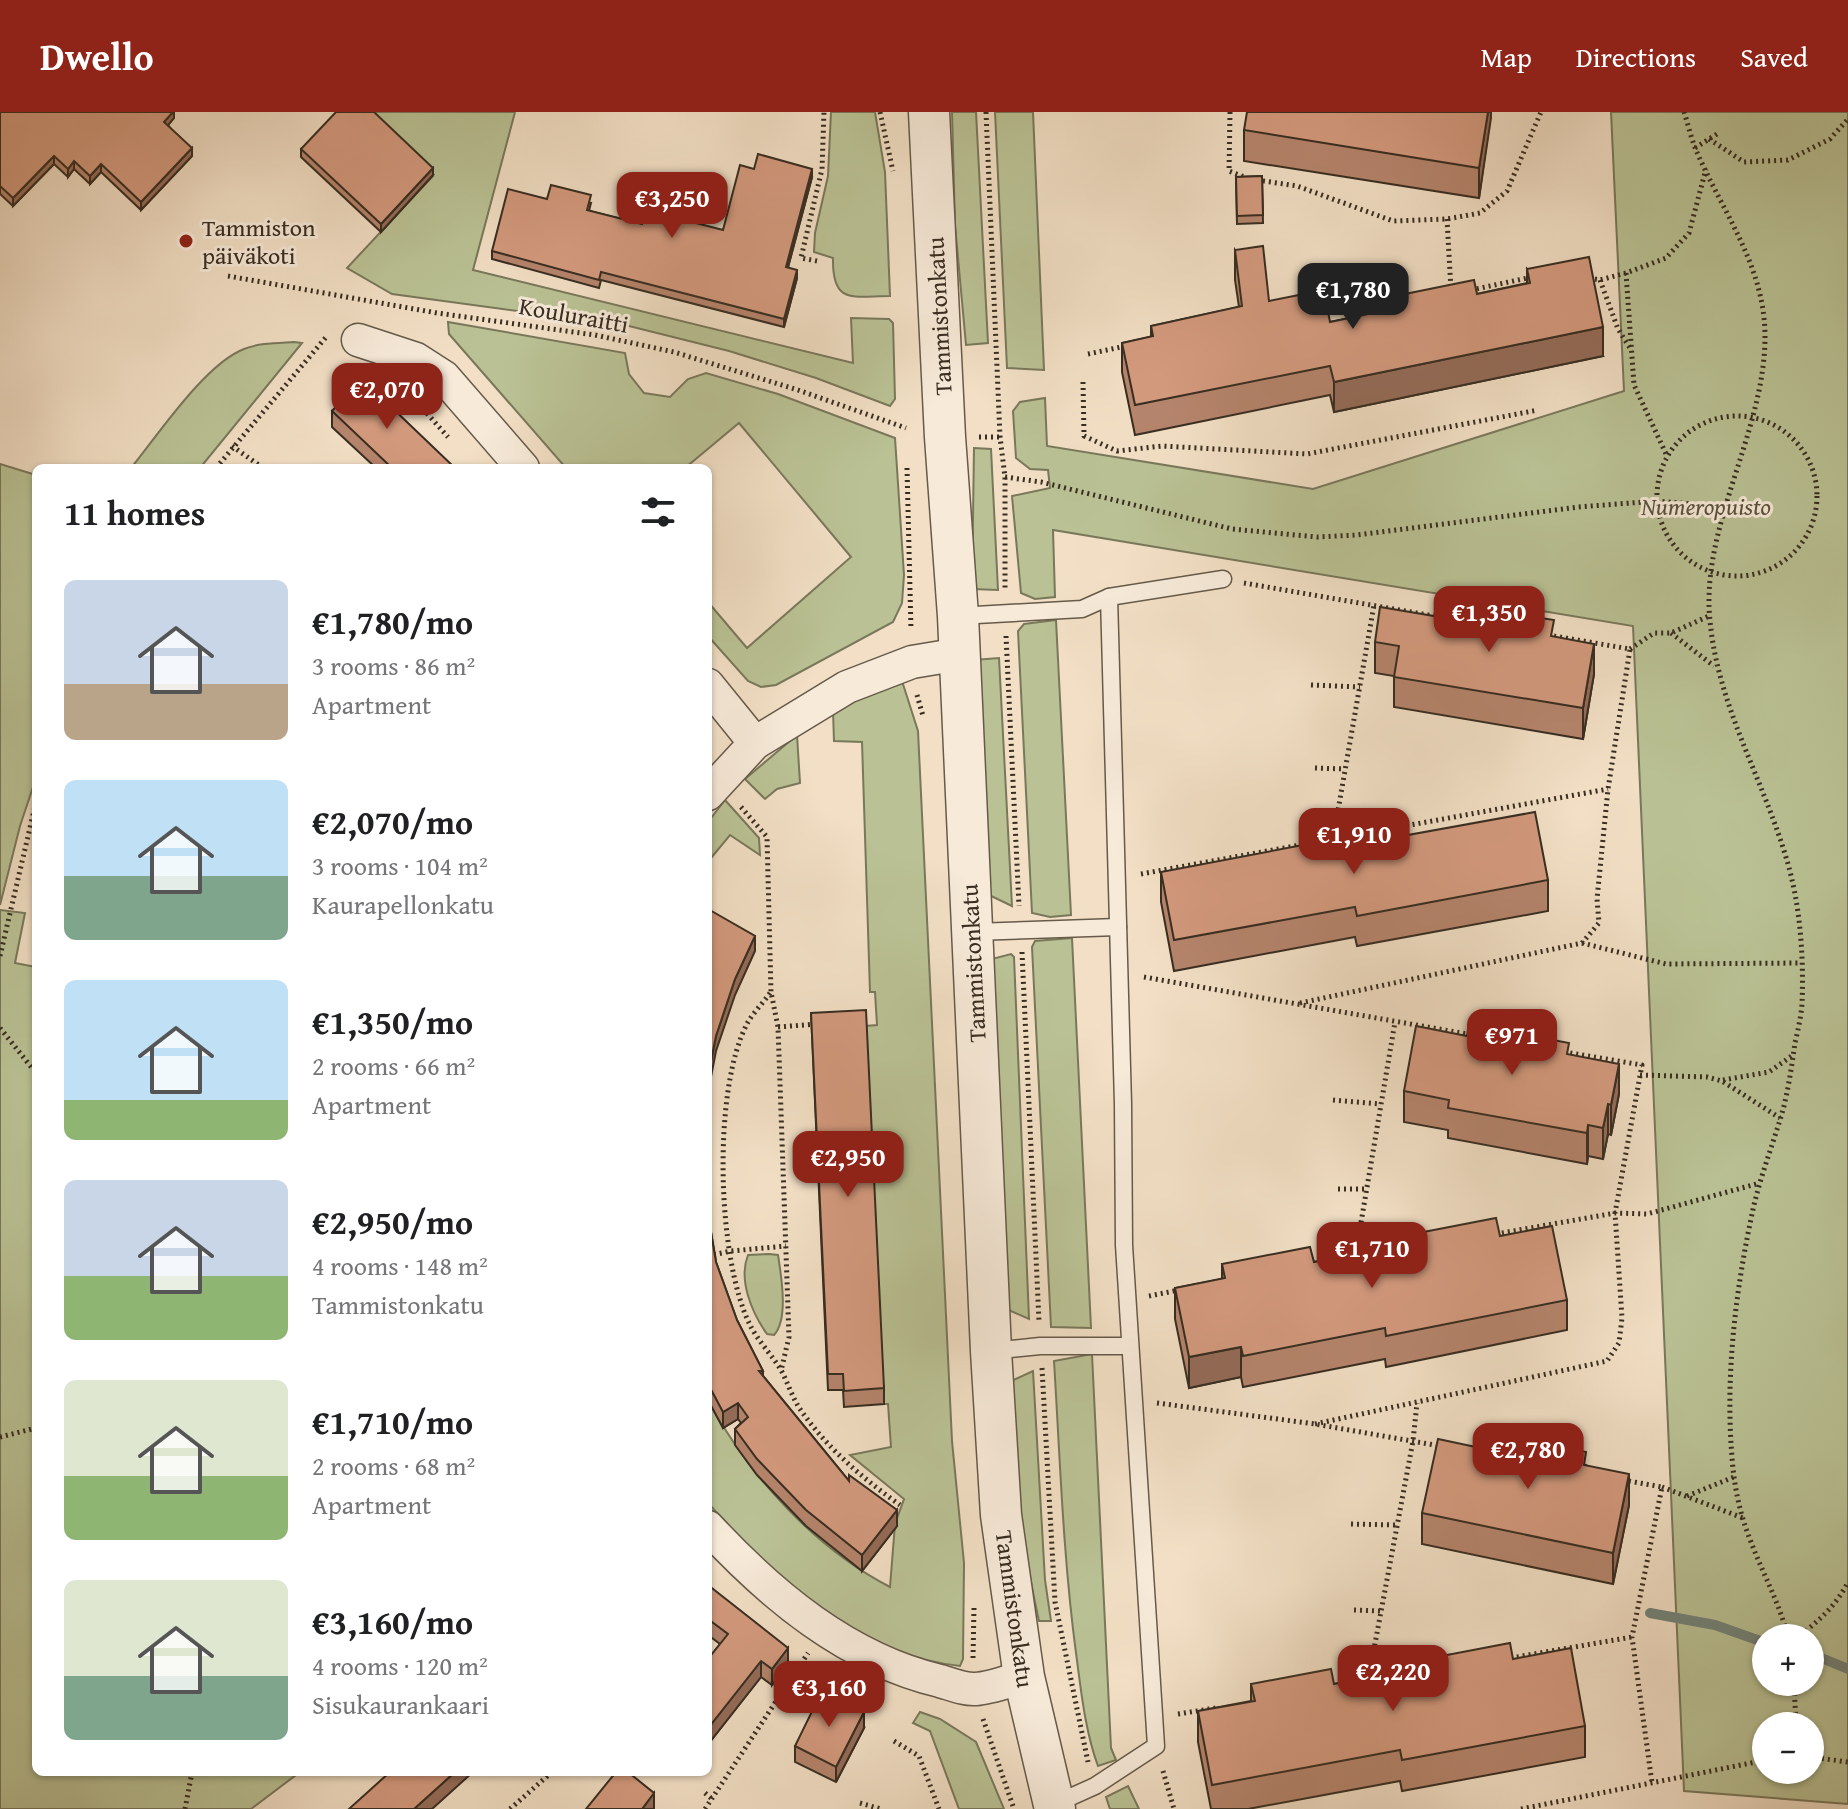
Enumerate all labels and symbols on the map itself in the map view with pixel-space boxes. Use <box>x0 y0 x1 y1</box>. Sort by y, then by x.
pin: €3,250 <box>607 172 737 240</box>
place label: Tammiston päiväkoti <box>202 210 316 273</box>
marker: Tammiston päiväkoti <box>177 232 195 250</box>
street label: Tammistonkatu <box>917 236 961 396</box>
pin: €1,780 <box>1288 263 1418 331</box>
street label: Kouluraitti <box>517 288 632 342</box>
pin: €2,070 <box>322 363 452 431</box>
park label: Numeropuisto <box>1640 489 1771 524</box>
pin: €1,350 <box>1424 586 1554 654</box>
pin: €1,910 <box>1289 808 1419 876</box>
street label: Tammistonkatu <box>951 883 995 1043</box>
pin: €971 <box>1465 1009 1559 1077</box>
pin: €2,950 <box>783 1131 913 1199</box>
pin: €1,710 <box>1307 1222 1437 1290</box>
pin: €2,780 <box>1463 1423 1593 1491</box>
street label: Tammistonkatu <box>987 1528 1043 1690</box>
pin: €2,220 <box>1328 1645 1458 1713</box>
pin: €3,160 <box>764 1661 894 1729</box>

